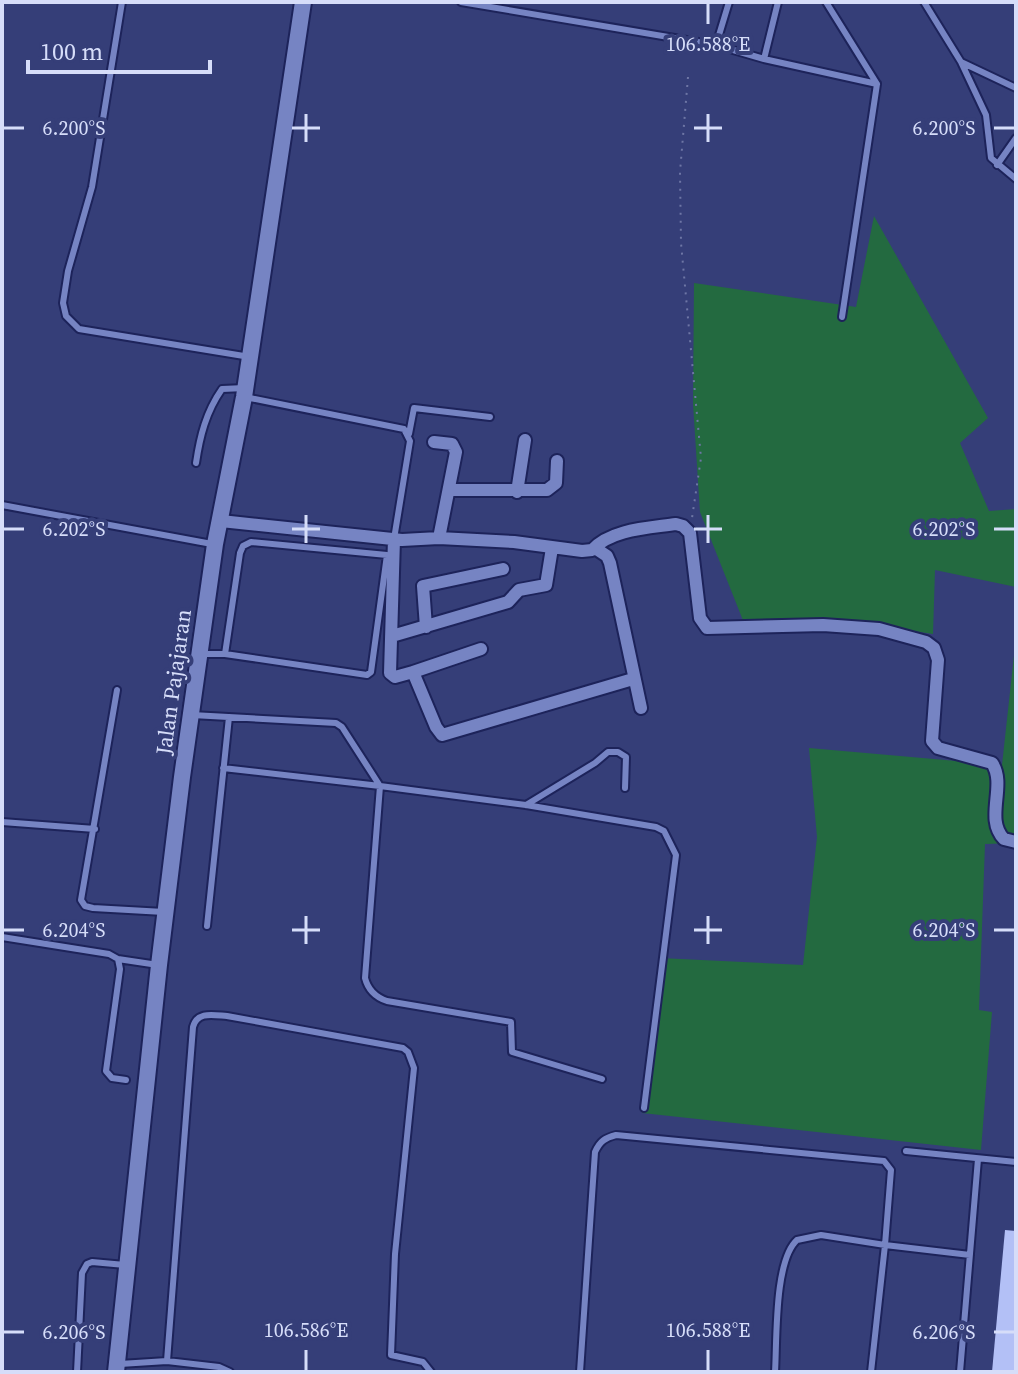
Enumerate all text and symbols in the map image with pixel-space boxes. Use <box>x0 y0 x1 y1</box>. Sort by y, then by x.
scale bar <box>28 24 210 74</box>
text: 106.588°E <box>666 30 750 58</box>
text: 100 m <box>40 35 103 68</box>
text: 6.200°S <box>43 114 105 142</box>
text: 6.200°S <box>913 114 975 142</box>
text: 6.202°S <box>43 515 105 543</box>
text: 6.202°S <box>913 515 975 543</box>
street label: Jalan Pajajaran <box>148 607 198 758</box>
text: 6.204°S <box>43 916 105 944</box>
text: 6.204°S <box>913 916 975 944</box>
text: 106.586°E <box>264 1316 348 1344</box>
text: 106.588°E <box>666 1316 750 1344</box>
text: 6.206°S <box>43 1318 105 1346</box>
text: 6.206°S <box>913 1318 975 1346</box>

